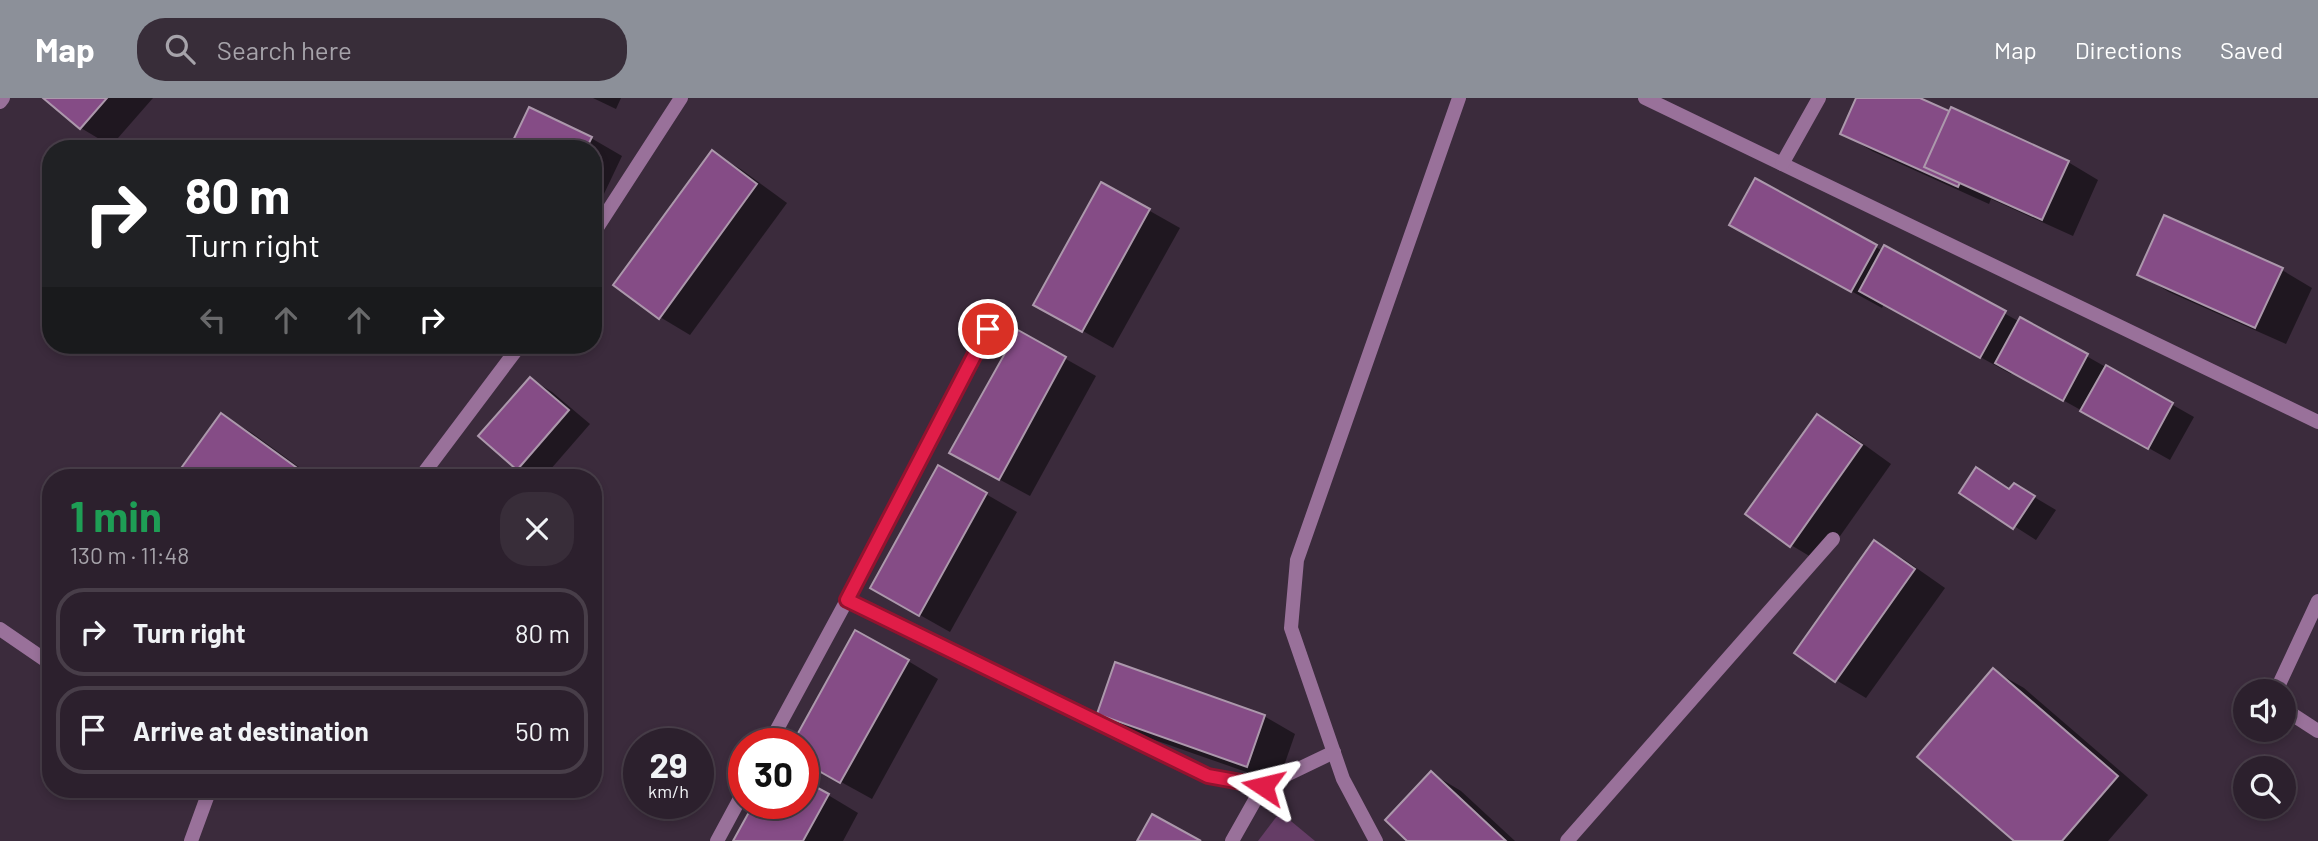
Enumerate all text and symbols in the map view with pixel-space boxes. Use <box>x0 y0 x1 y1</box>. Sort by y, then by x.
search box <box>137 18 627 81</box>
text: Map <box>35 29 95 69</box>
icon: search <box>161 30 199 68</box>
text: Search here <box>217 34 352 65</box>
text: Map <box>1994 35 2037 64</box>
text: Directions <box>2075 35 2182 64</box>
text: Saved <box>2220 35 2283 64</box>
text: 80 m <box>185 165 290 224</box>
icon: right <box>70 168 161 259</box>
text: Turn right <box>185 225 320 263</box>
pin <box>958 299 1018 359</box>
icon: left <box>194 301 232 339</box>
icon: ahead <box>267 301 305 339</box>
icon: ahead <box>340 301 378 339</box>
icon: right <box>413 301 451 339</box>
icon: arrive <box>969 310 1007 348</box>
text: 1 min <box>70 490 162 540</box>
button: close <box>500 492 574 566</box>
text: 130 m · 11:48 <box>70 541 189 569</box>
icon: right <box>74 613 112 651</box>
text: Turn right <box>133 617 246 648</box>
text: 80 m <box>515 617 570 648</box>
map controls <box>2233 679 2296 819</box>
button: sound <box>2233 679 2296 742</box>
icon: arrive <box>74 711 112 749</box>
text: Arrive at destination <box>133 715 369 746</box>
text: 50 m <box>515 715 570 746</box>
speed limit sign: 30 <box>728 728 819 819</box>
text: 29 <box>649 743 688 785</box>
position arrow <box>1226 749 1300 823</box>
button: search <box>2233 756 2296 819</box>
text: km/h <box>648 780 689 802</box>

